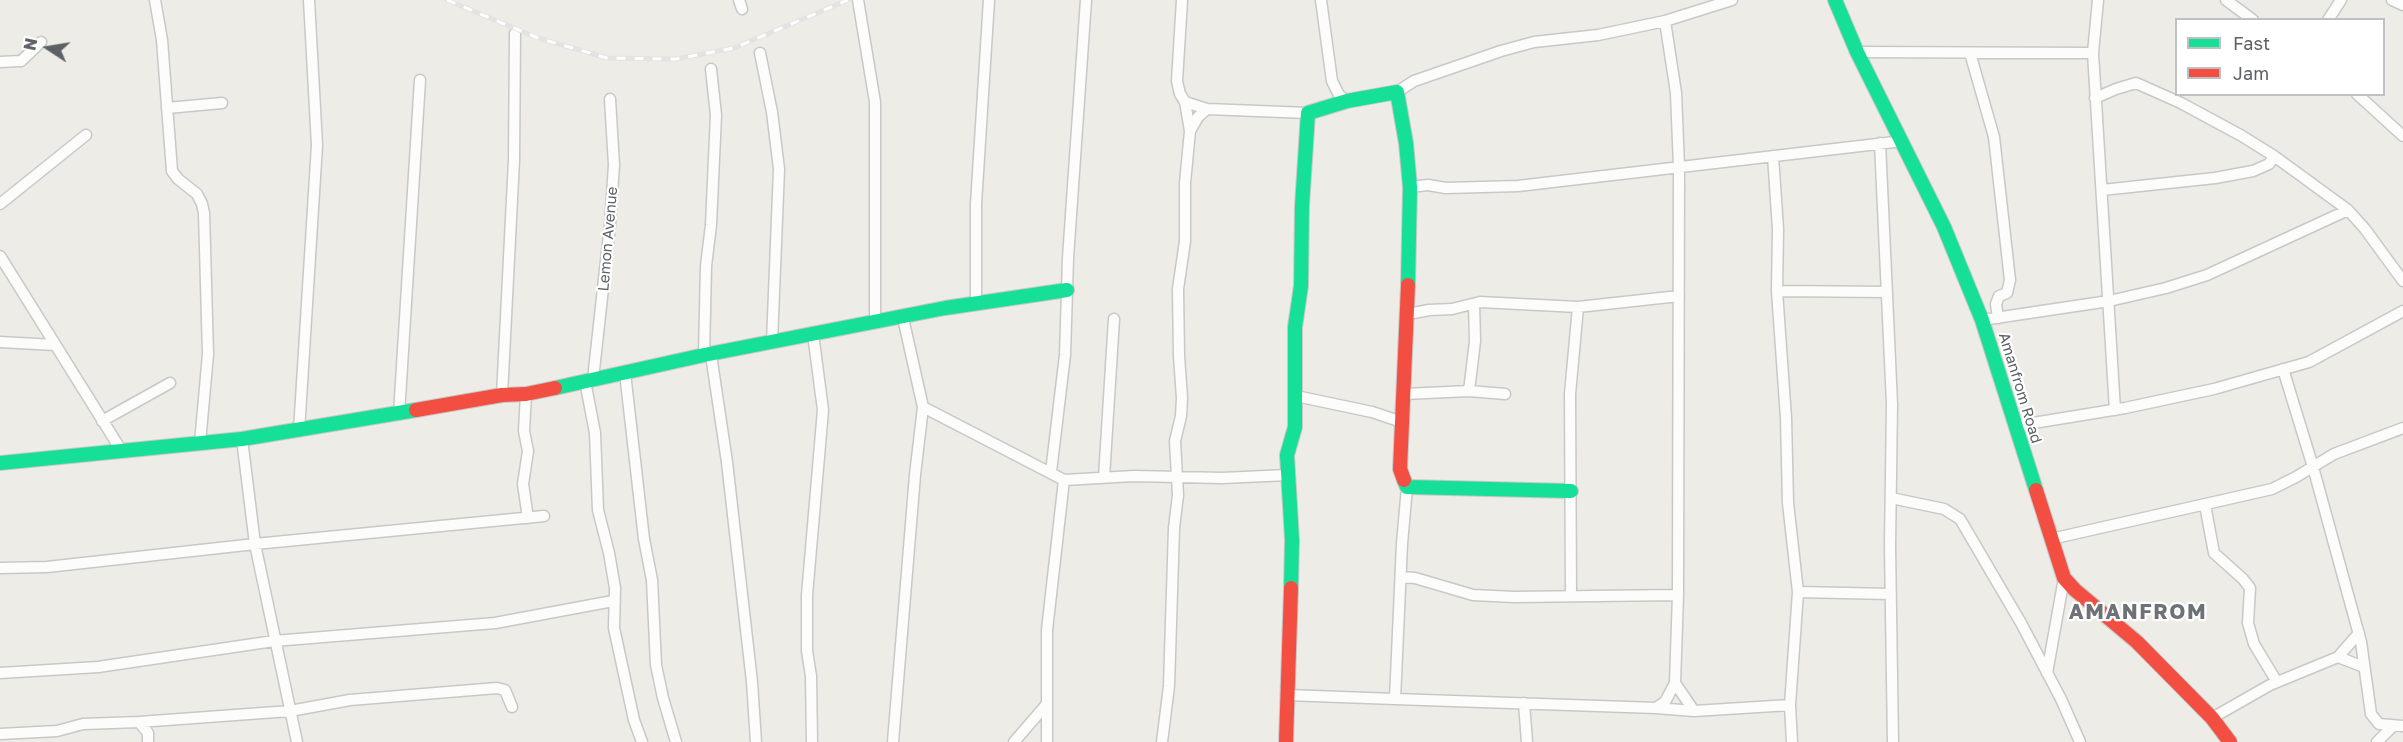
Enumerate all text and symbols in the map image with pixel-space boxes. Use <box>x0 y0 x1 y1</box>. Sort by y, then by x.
north arrow <box>18 18 78 78</box>
legend <box>2175 18 2385 96</box>
text: Fast <box>2233 32 2270 54</box>
text: N <box>19 36 41 52</box>
text: Jam <box>2233 62 2269 84</box>
street label: Lemon Avenue <box>594 186 622 292</box>
street label: Amanfrom Road <box>1995 330 2045 446</box>
district label: AMANFROM <box>2069 599 2207 625</box>

